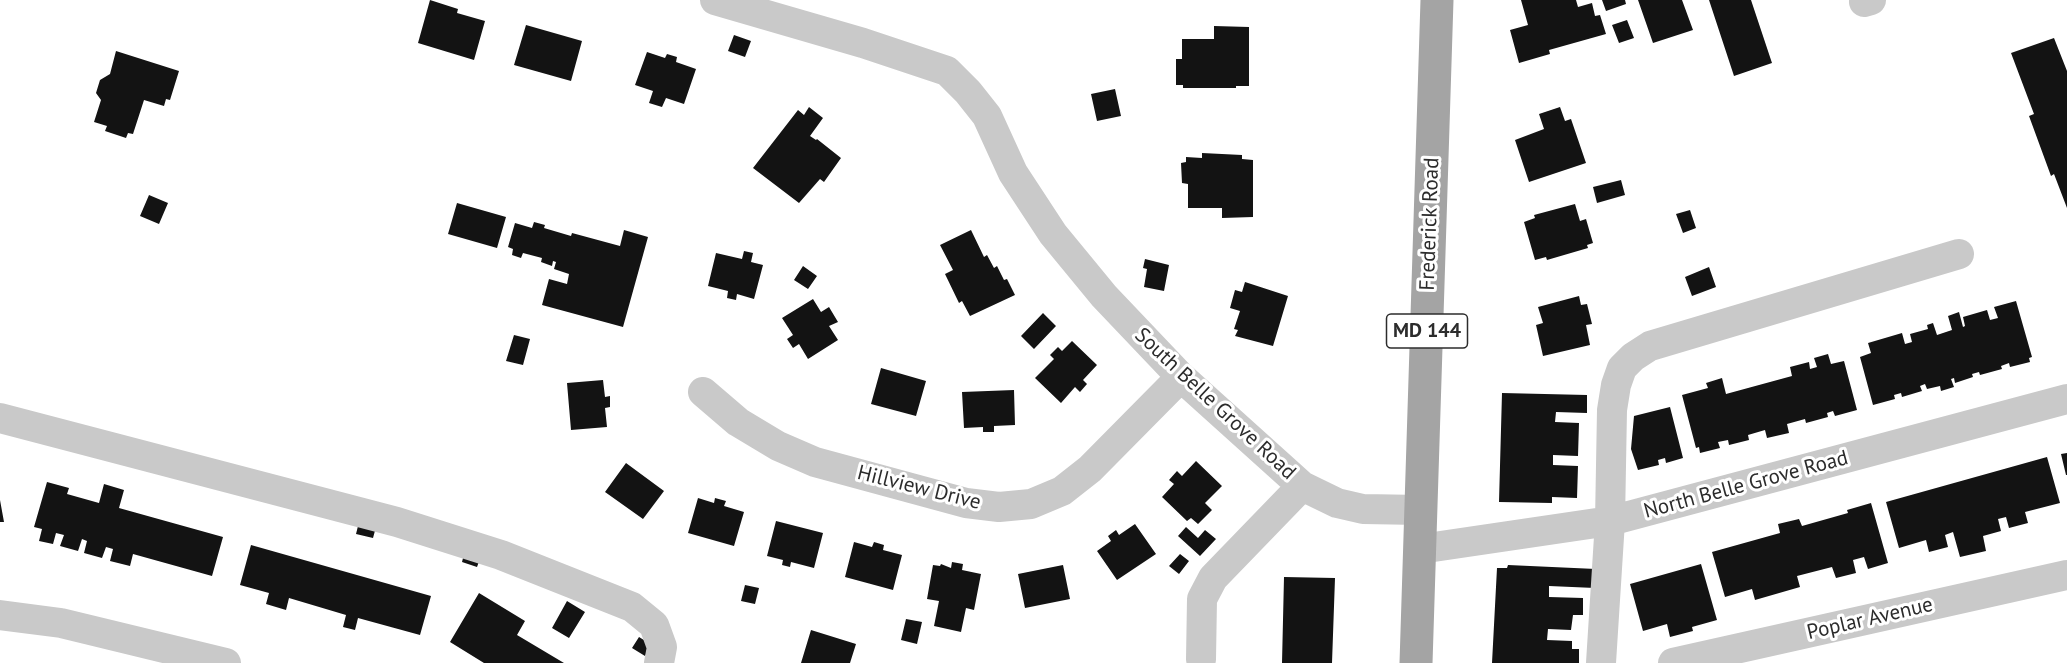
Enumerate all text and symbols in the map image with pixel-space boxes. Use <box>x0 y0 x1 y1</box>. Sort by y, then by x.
street label: Frederick Road <box>1415 157 1445 291</box>
road number: MD 144 <box>1386 314 1468 348</box>
street label: South Belle Grove Road <box>1129 323 1301 485</box>
street label: North Belle Grove Road <box>1641 446 1851 524</box>
street label: Hillview Drive <box>855 460 983 516</box>
street label: Poplar Avenue <box>1805 592 1935 646</box>

